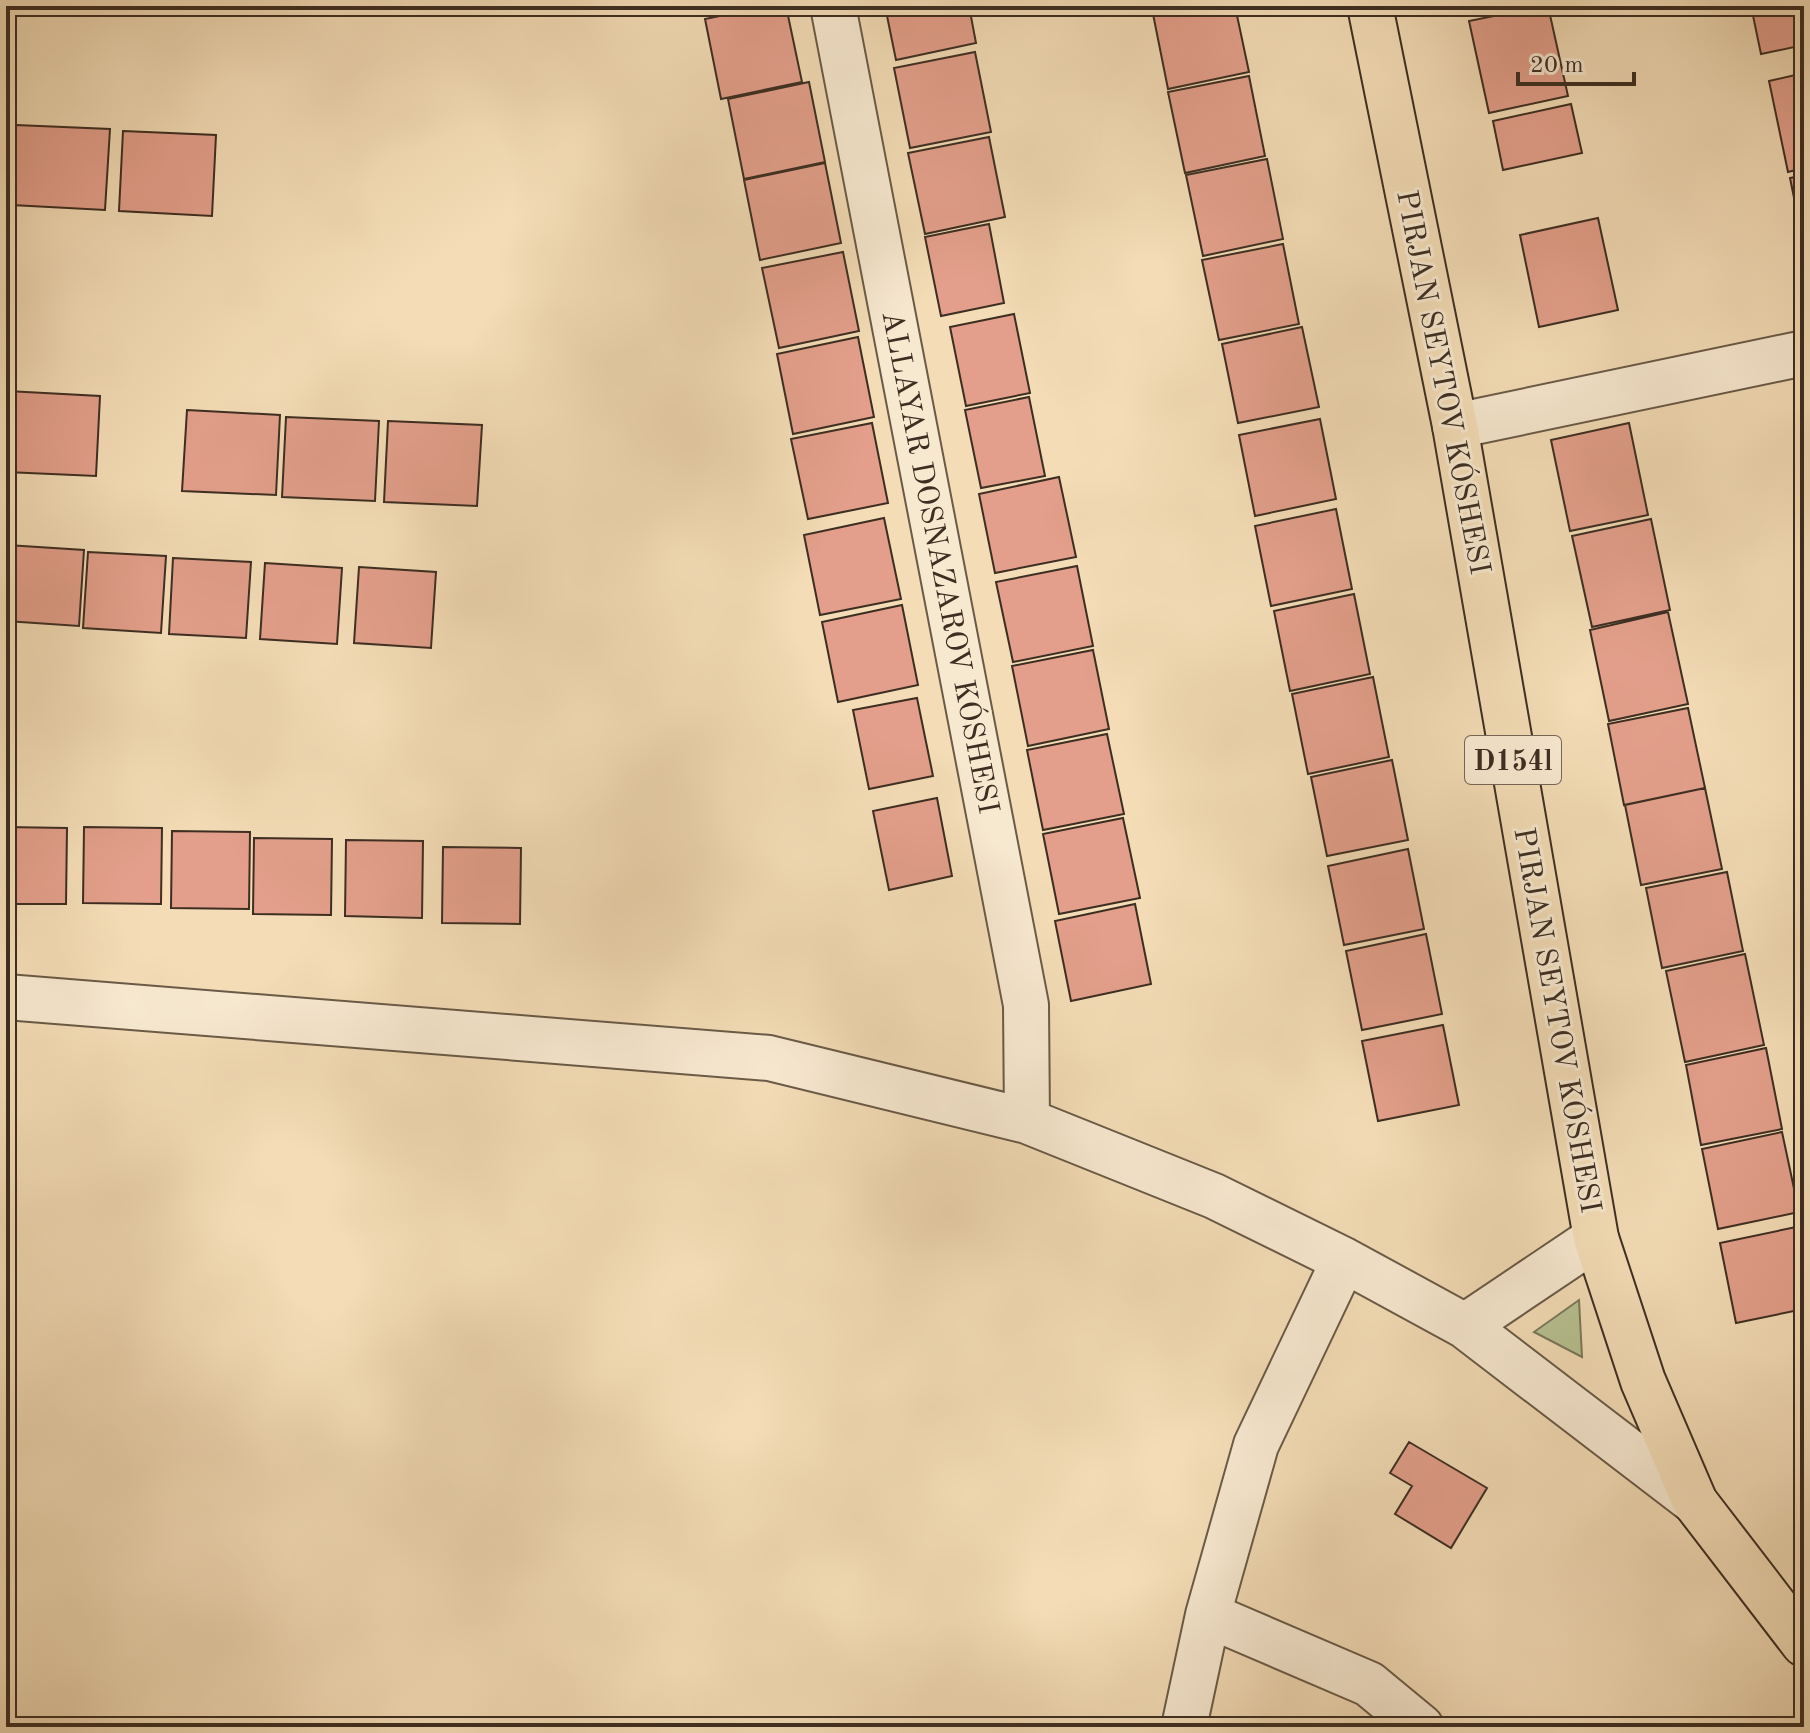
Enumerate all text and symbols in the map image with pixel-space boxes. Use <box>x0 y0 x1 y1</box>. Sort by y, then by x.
scale bar <box>1518 36 1634 86</box>
text: 20 m <box>1530 54 1584 78</box>
street label: PIRJAN SEYTOV KÓSHESI <box>1390 187 1499 577</box>
street label: ALLAYAR DOSNAZAROV KÓSHESI <box>875 307 1007 816</box>
road number: D154l <box>1465 736 1561 784</box>
street label: PIRJAN SEYTOV KÓSHESI <box>1507 824 1610 1215</box>

